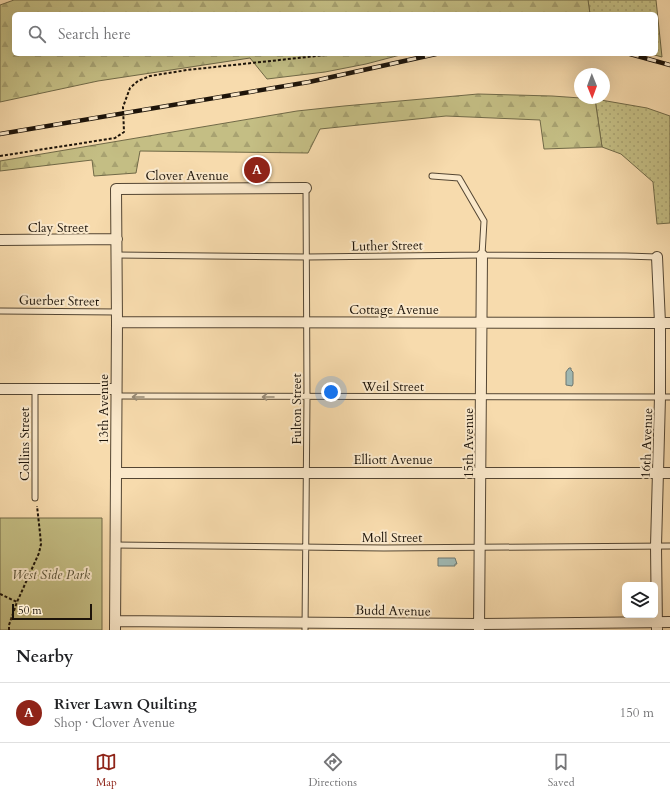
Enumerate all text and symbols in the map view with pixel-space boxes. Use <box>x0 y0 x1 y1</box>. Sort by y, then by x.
search box <box>12 12 658 56</box>
icon: search <box>26 23 48 45</box>
text: Search here <box>58 24 131 44</box>
north arrow <box>574 68 610 104</box>
pin: A <box>244 155 270 185</box>
street label: Clover Avenue <box>145 167 229 185</box>
street label: Clay Street <box>28 219 88 237</box>
street label: Luther Street <box>351 236 423 256</box>
street label: Guerber Street <box>19 291 99 311</box>
street label: Cottage Avenue <box>349 301 439 319</box>
street label: Fulton Street <box>288 373 306 445</box>
street label: 13th Avenue <box>95 374 113 444</box>
street label: Weil Street <box>361 378 424 396</box>
your location <box>321 382 341 402</box>
one-way arrow <box>132 393 145 401</box>
one-way arrow <box>262 393 275 401</box>
street label: Collins Street <box>16 407 34 481</box>
street label: 15th Avenue <box>460 408 478 478</box>
street label: 16th Avenue <box>637 408 657 478</box>
street label: Elliott Avenue <box>353 451 433 469</box>
street label: Moll Street <box>362 529 422 547</box>
park label: West Side Park <box>12 566 91 584</box>
map controls <box>622 582 658 618</box>
button: layers <box>622 582 658 618</box>
street label: Budd Avenue <box>355 601 431 621</box>
scale bar <box>12 602 92 621</box>
text: 50 m <box>18 603 42 618</box>
text: Nearby <box>16 645 73 668</box>
text: River Lawn Quilting <box>54 694 197 714</box>
text: A <box>24 704 34 722</box>
text: 150 m <box>620 704 654 722</box>
text: Shop · Clover Avenue <box>54 714 175 732</box>
tab: Map <box>95 751 117 790</box>
tab: Directions <box>308 751 357 790</box>
tab: Saved <box>548 751 575 790</box>

